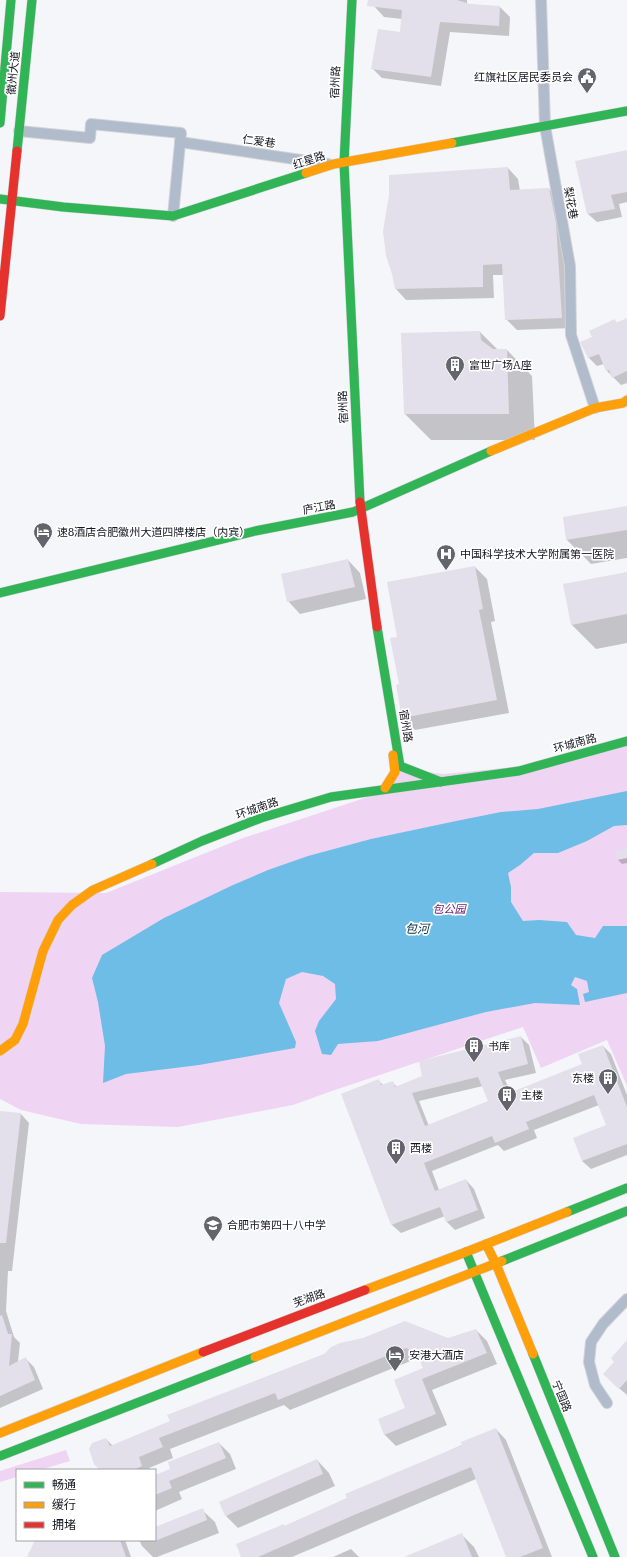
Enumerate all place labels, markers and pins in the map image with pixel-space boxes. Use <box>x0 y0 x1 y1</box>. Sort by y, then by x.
public building icon: 红旗社区居民委员会 <box>576 66 598 94</box>
place label: 红旗社区居民委员会 <box>474 71 573 84</box>
building icon: 富世广场A座 <box>444 354 466 382</box>
place label: 富世广场A座 <box>469 359 532 372</box>
hotel icon: 速8酒店合肥徽州大道四牌楼店（内宾） <box>32 521 54 549</box>
place label: 速8酒店合肥徽州大道四牌楼店（内宾） <box>57 526 250 539</box>
hospital icon: 中国科学技术大学附属第一医院 <box>435 543 457 571</box>
place label: 中国科学技术大学附属第一医院 <box>460 548 614 561</box>
building icon: 书库 <box>463 1035 485 1063</box>
place label: 书库 <box>488 1040 510 1053</box>
building icon: 东楼 <box>597 1067 619 1095</box>
place label: 东楼 <box>572 1072 594 1085</box>
building icon: 主楼 <box>496 1084 518 1112</box>
place label: 主楼 <box>521 1089 543 1102</box>
building icon: 西楼 <box>385 1137 407 1165</box>
place label: 西楼 <box>410 1142 432 1155</box>
school or university icon: 合肥市第四十八中学 <box>202 1214 224 1242</box>
place label: 合肥市第四十八中学 <box>227 1219 326 1232</box>
hotel icon: 安港大酒店 <box>384 1344 406 1372</box>
place label: 安港大酒店 <box>409 1349 464 1362</box>

